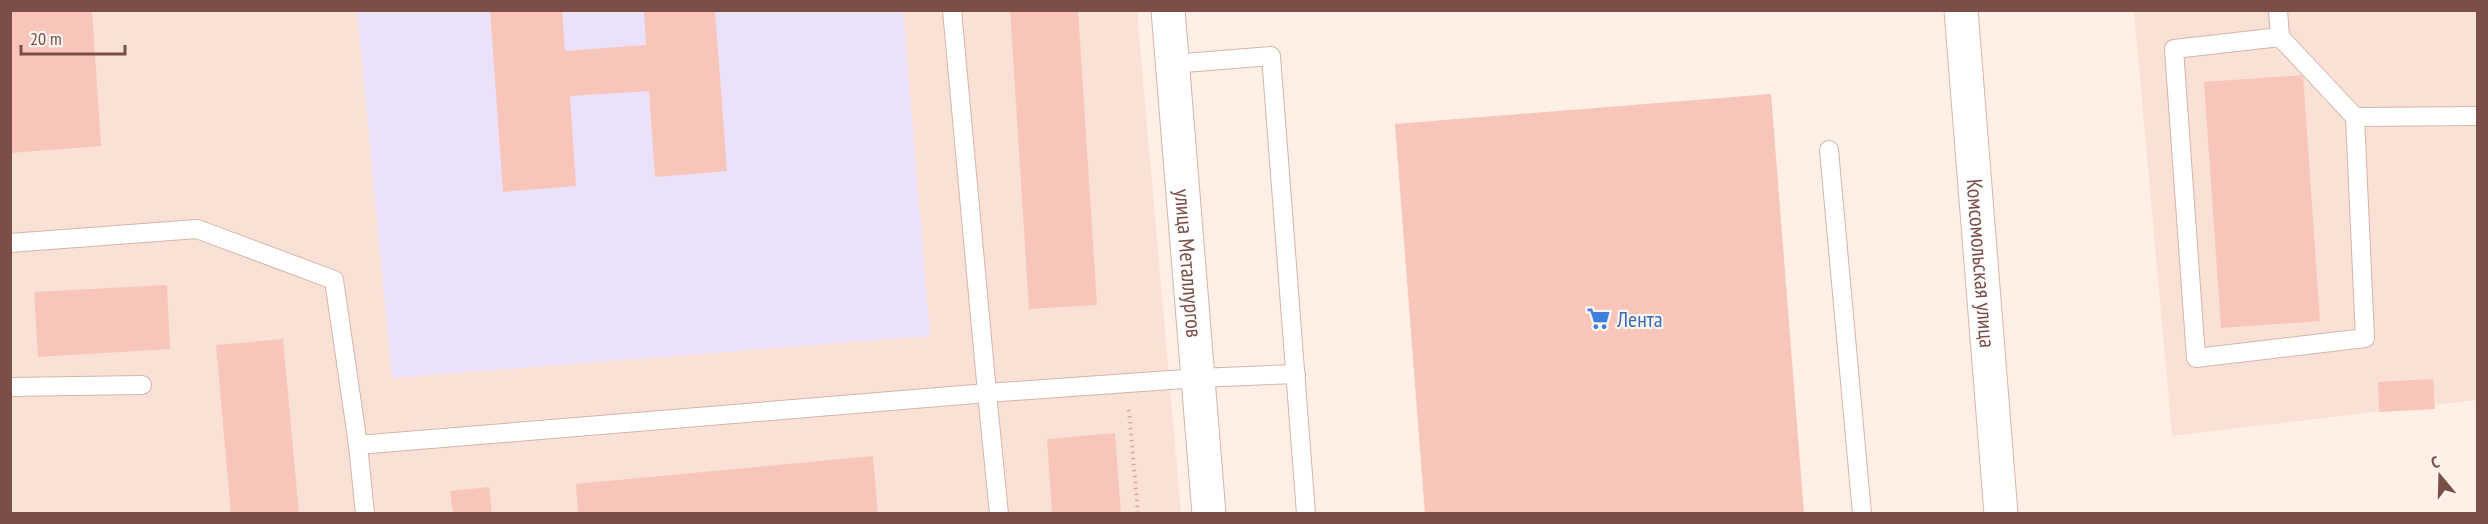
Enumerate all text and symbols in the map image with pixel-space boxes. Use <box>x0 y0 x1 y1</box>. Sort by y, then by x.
scale bar <box>21 18 124 56</box>
text: 20 m <box>30 27 62 50</box>
street label: Комсомольская улица <box>1960 178 2002 349</box>
street label: улица Металлургов <box>1169 188 1209 339</box>
place label: Лента <box>1616 305 1663 333</box>
supermarket icon: Лента <box>1586 306 1612 332</box>
north arrow <box>2410 446 2470 506</box>
text: С <box>2428 451 2442 472</box>

